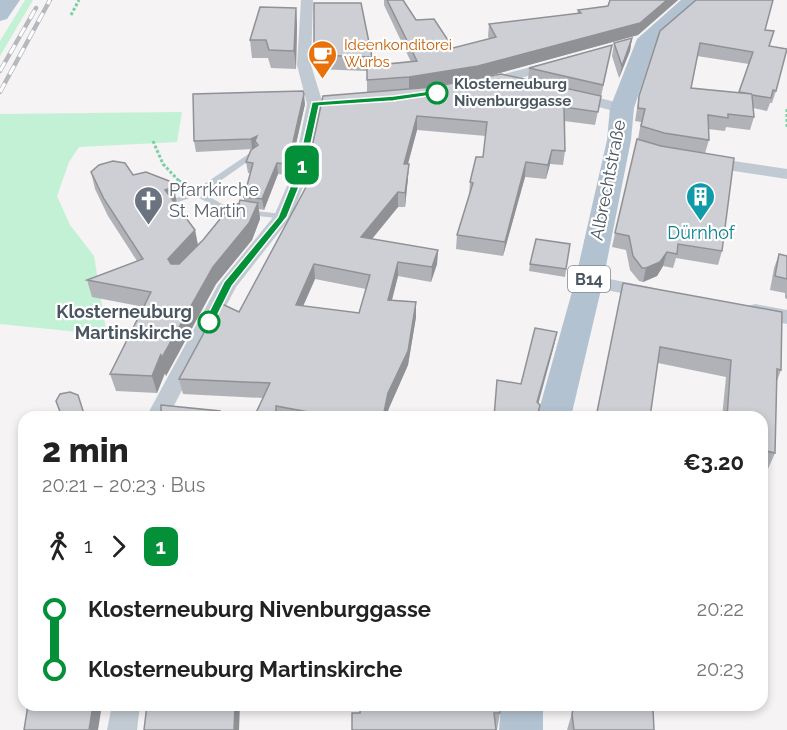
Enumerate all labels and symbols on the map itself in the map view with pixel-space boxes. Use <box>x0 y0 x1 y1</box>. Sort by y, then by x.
place label: Ideenkonditorei Wurbs <box>344 36 452 71</box>
cafe icon: Ideenkonditorei Wurbs <box>307 38 339 80</box>
place label: Klosterneuburg Nivenburggasse <box>454 75 571 110</box>
marker: Klosterneuburg Nivenburggasse <box>426 82 448 104</box>
street label: Albrechtstraße <box>586 117 630 242</box>
line badge: 1 <box>282 146 322 184</box>
place label: Pfarrkirche St. Martin <box>169 179 259 221</box>
building icon: Dürnhof <box>685 180 717 222</box>
church icon: Pfarrkirche St. Martin <box>132 184 164 226</box>
place label: Dürnhof <box>667 222 736 243</box>
road number: B14 <box>568 266 610 292</box>
place label: Klosterneuburg Martinskirche <box>56 301 192 343</box>
marker: Klosterneuburg Martinskirche <box>198 311 220 333</box>

